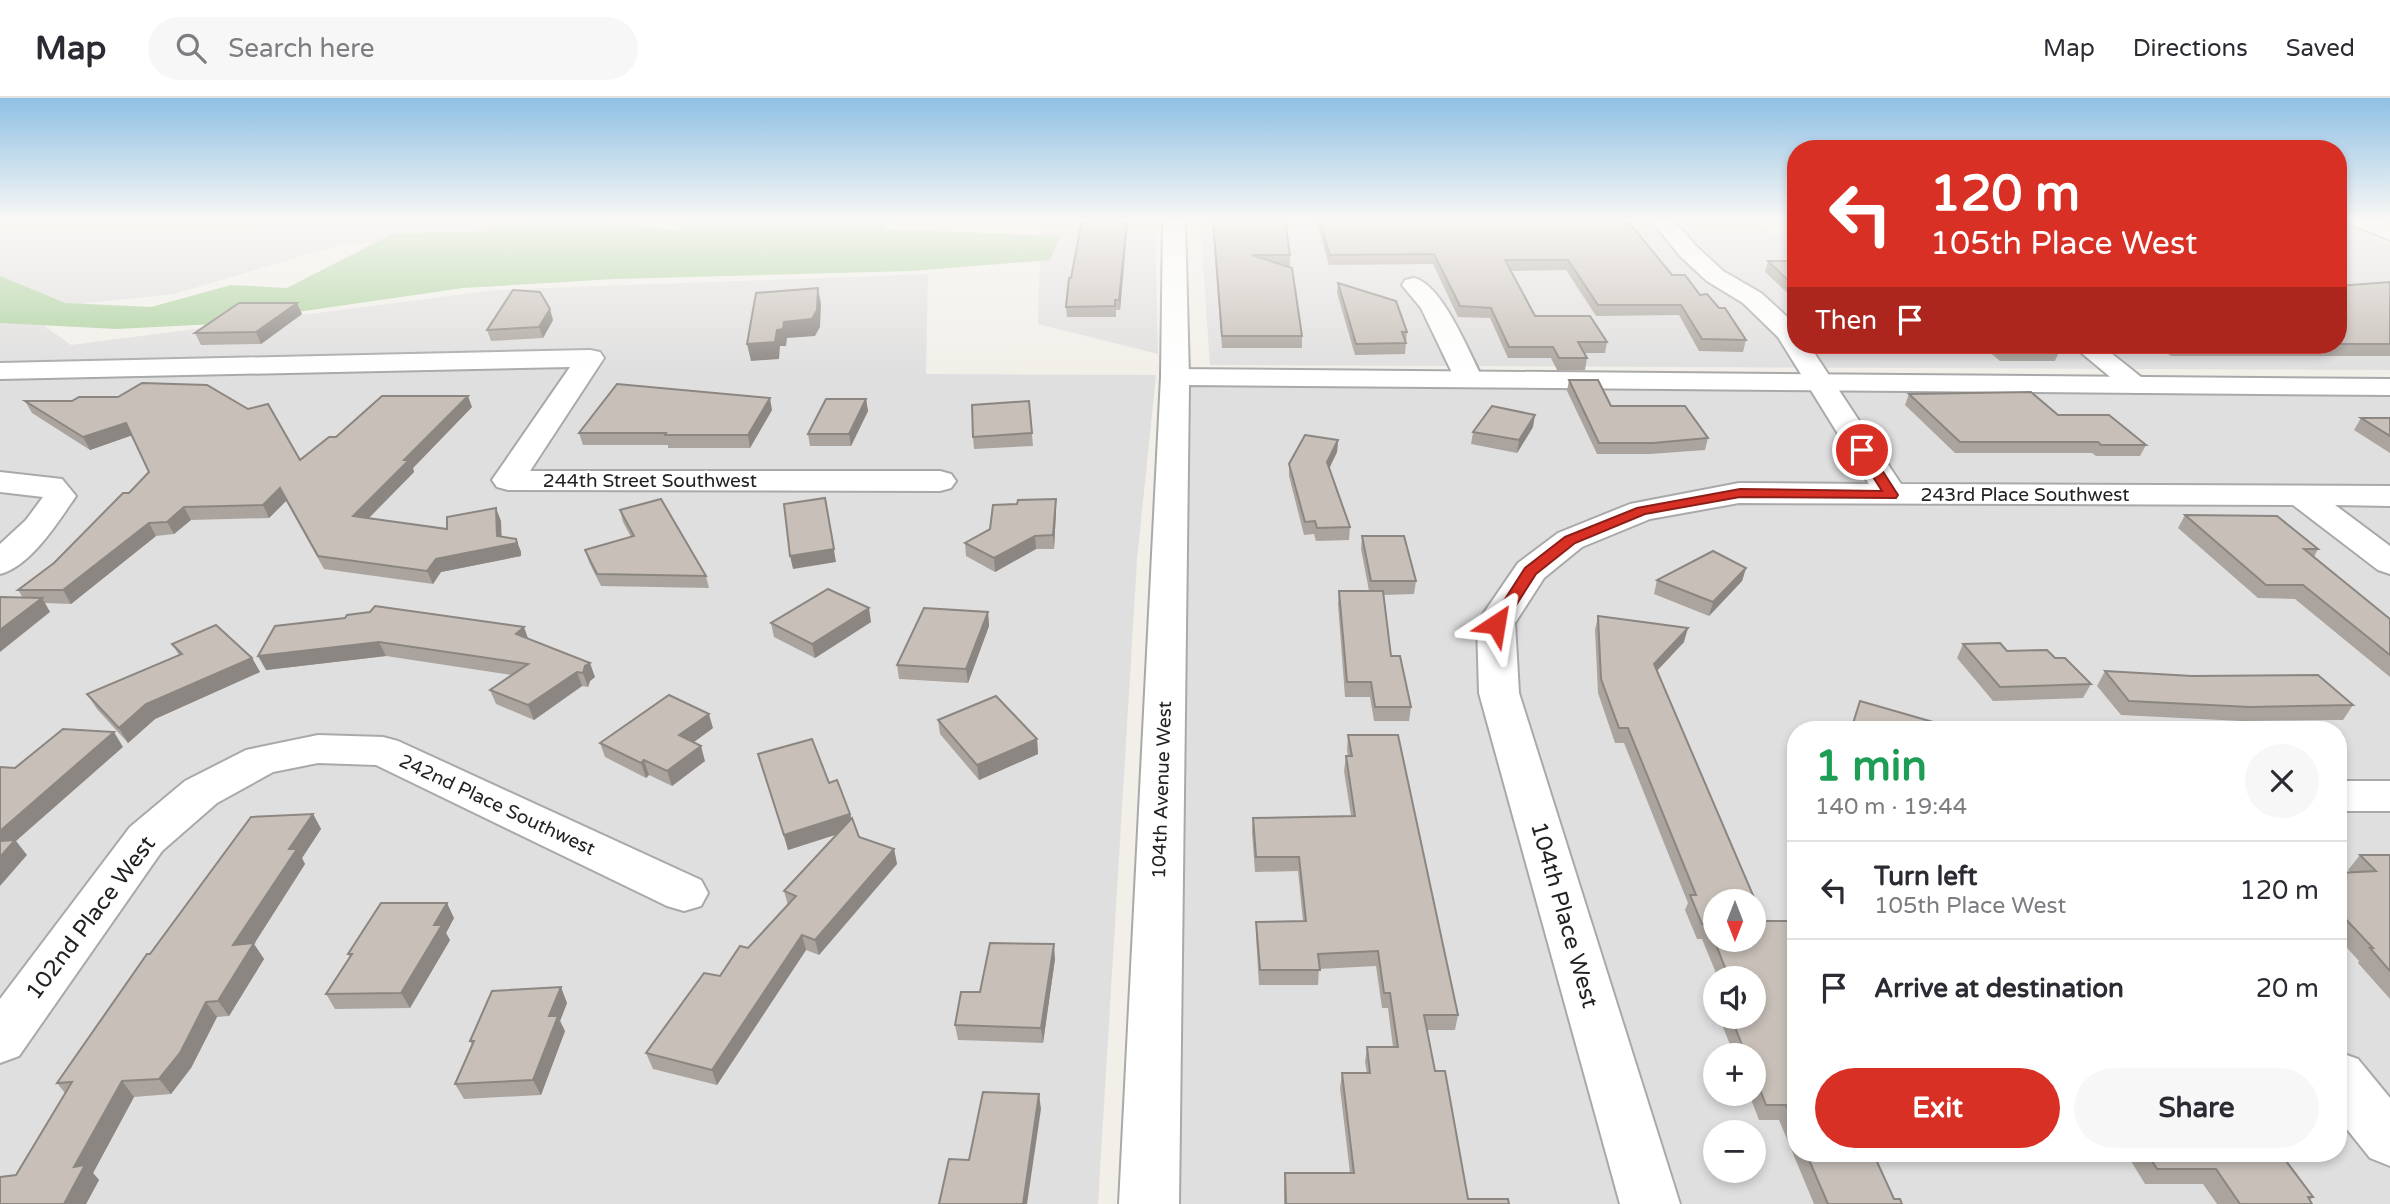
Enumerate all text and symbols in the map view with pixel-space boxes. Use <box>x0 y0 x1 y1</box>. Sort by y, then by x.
search box <box>148 17 638 80</box>
text: Map <box>35 29 106 68</box>
icon: search <box>172 29 210 67</box>
text: Search here <box>228 33 374 64</box>
text: Map <box>2043 34 2095 63</box>
text: Directions <box>2133 34 2248 63</box>
text: Saved <box>2286 34 2355 63</box>
text: 120 m <box>1930 165 2080 224</box>
icon: left <box>1815 168 1906 259</box>
text: 105th Place West <box>1930 225 2197 263</box>
icon: arrive <box>1891 301 1929 339</box>
text: Then <box>1815 305 1877 336</box>
pin <box>1832 420 1892 480</box>
icon: arrive <box>1843 431 1881 469</box>
street label: 244th Street Southwest <box>543 470 757 492</box>
street label: 243rd Place Southwest <box>1921 484 2129 506</box>
position arrow <box>1459 587 1533 661</box>
street label: 104th Avenue West <box>1148 701 1176 879</box>
text: 1 min <box>1815 741 1927 792</box>
button: close <box>2245 744 2319 818</box>
street label: 242nd Place Southwest <box>396 750 598 860</box>
text: 140 m · 19:44 <box>1815 793 1967 821</box>
street label: 104th Place West <box>1524 819 1604 1011</box>
street label: 102nd Place West <box>20 830 162 1005</box>
text: Turn left <box>1874 861 1977 892</box>
icon: left <box>1815 871 1853 909</box>
text: 120 m <box>2239 875 2319 906</box>
north arrow <box>1703 889 1766 952</box>
map controls <box>1703 889 1766 1183</box>
text: 105th Place West <box>1874 892 2066 920</box>
button: sound <box>1703 966 1766 1029</box>
icon: arrive <box>1815 969 1853 1007</box>
text: Arrive at destination <box>1874 973 2124 1004</box>
text: 20 m <box>2256 973 2319 1004</box>
button: + <box>1703 1043 1766 1106</box>
button: Exit <box>1815 1068 2060 1148</box>
button: Share <box>2074 1068 2319 1148</box>
button: − <box>1703 1120 1766 1183</box>

